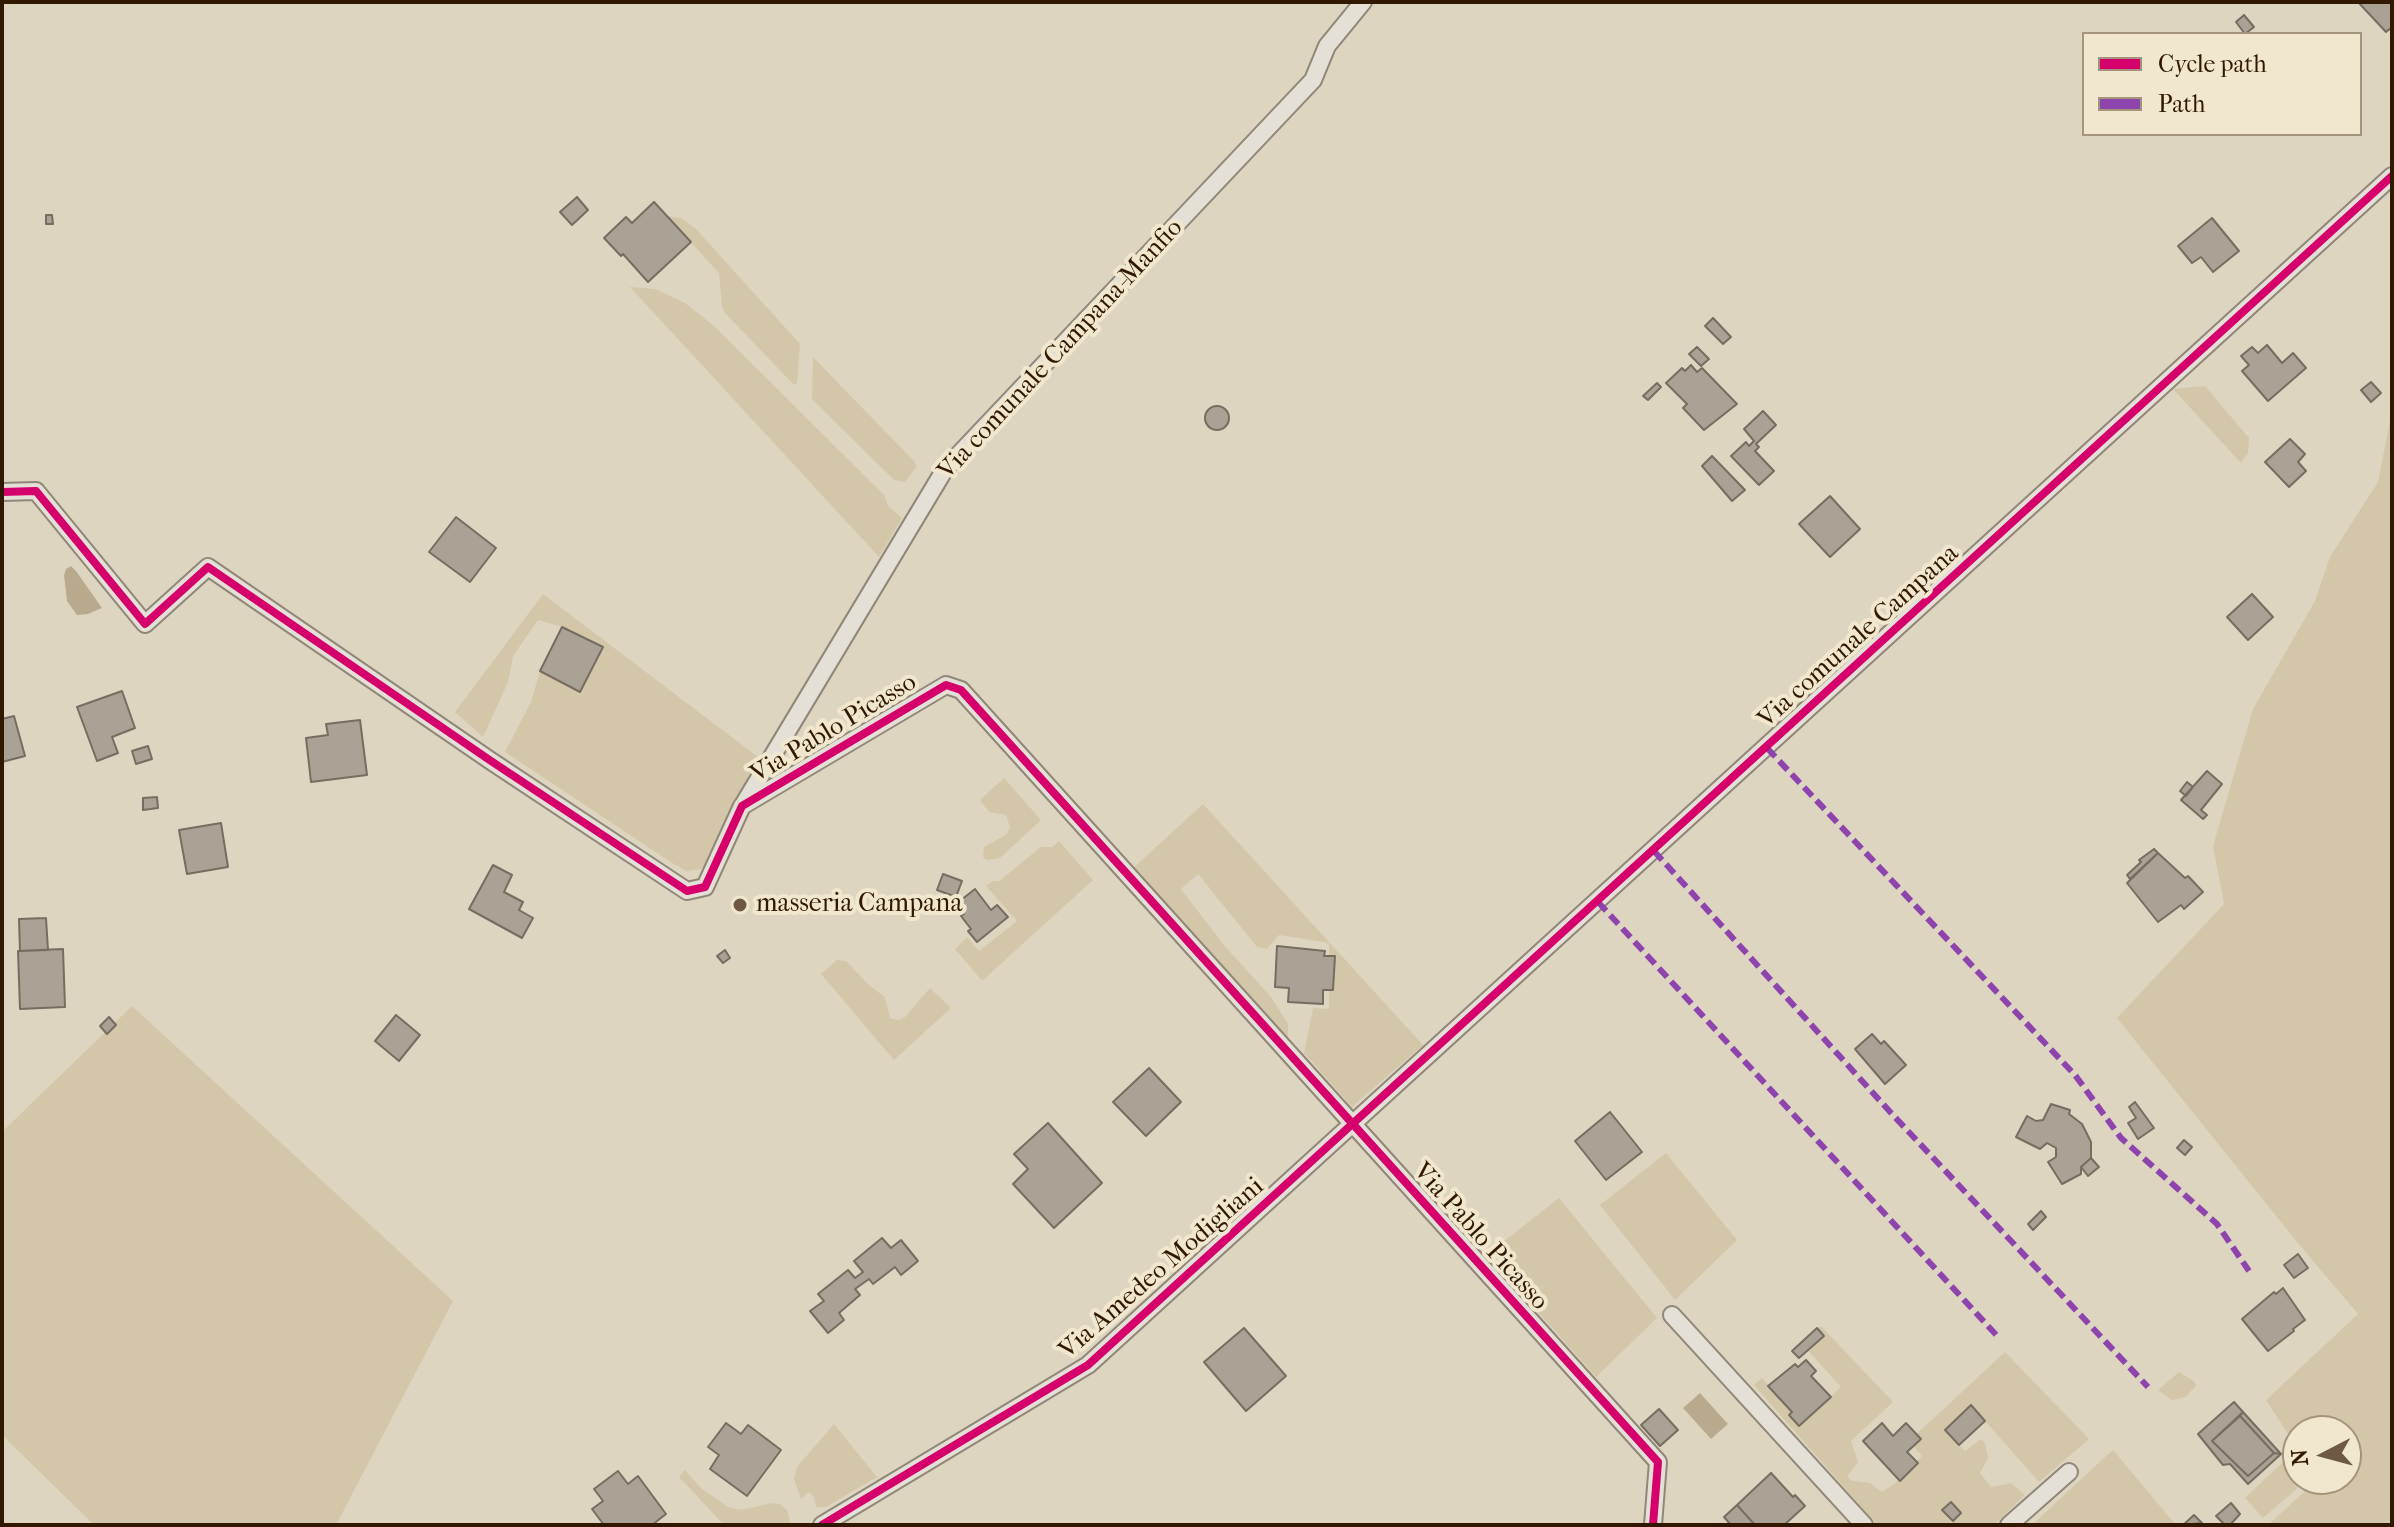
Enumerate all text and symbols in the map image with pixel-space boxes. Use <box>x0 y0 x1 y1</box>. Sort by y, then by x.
legend <box>2082 32 2362 136</box>
text: Cycle path <box>2158 50 2267 78</box>
text: Path <box>2158 90 2205 118</box>
street label: Via comunale Campana-Manfio <box>932 213 1190 487</box>
street label: Via comunale Campana <box>1752 539 1966 735</box>
street label: Via Pablo Picasso <box>745 667 923 791</box>
place label: masseria Campana <box>756 889 962 921</box>
marker: masseria Campana <box>731 896 749 914</box>
street label: Via Pablo Picasso <box>1406 1157 1554 1317</box>
street label: Via Amedeo Modigliani <box>1053 1172 1271 1366</box>
north arrow <box>2282 1415 2362 1495</box>
text: N <box>2286 1448 2314 1467</box>

